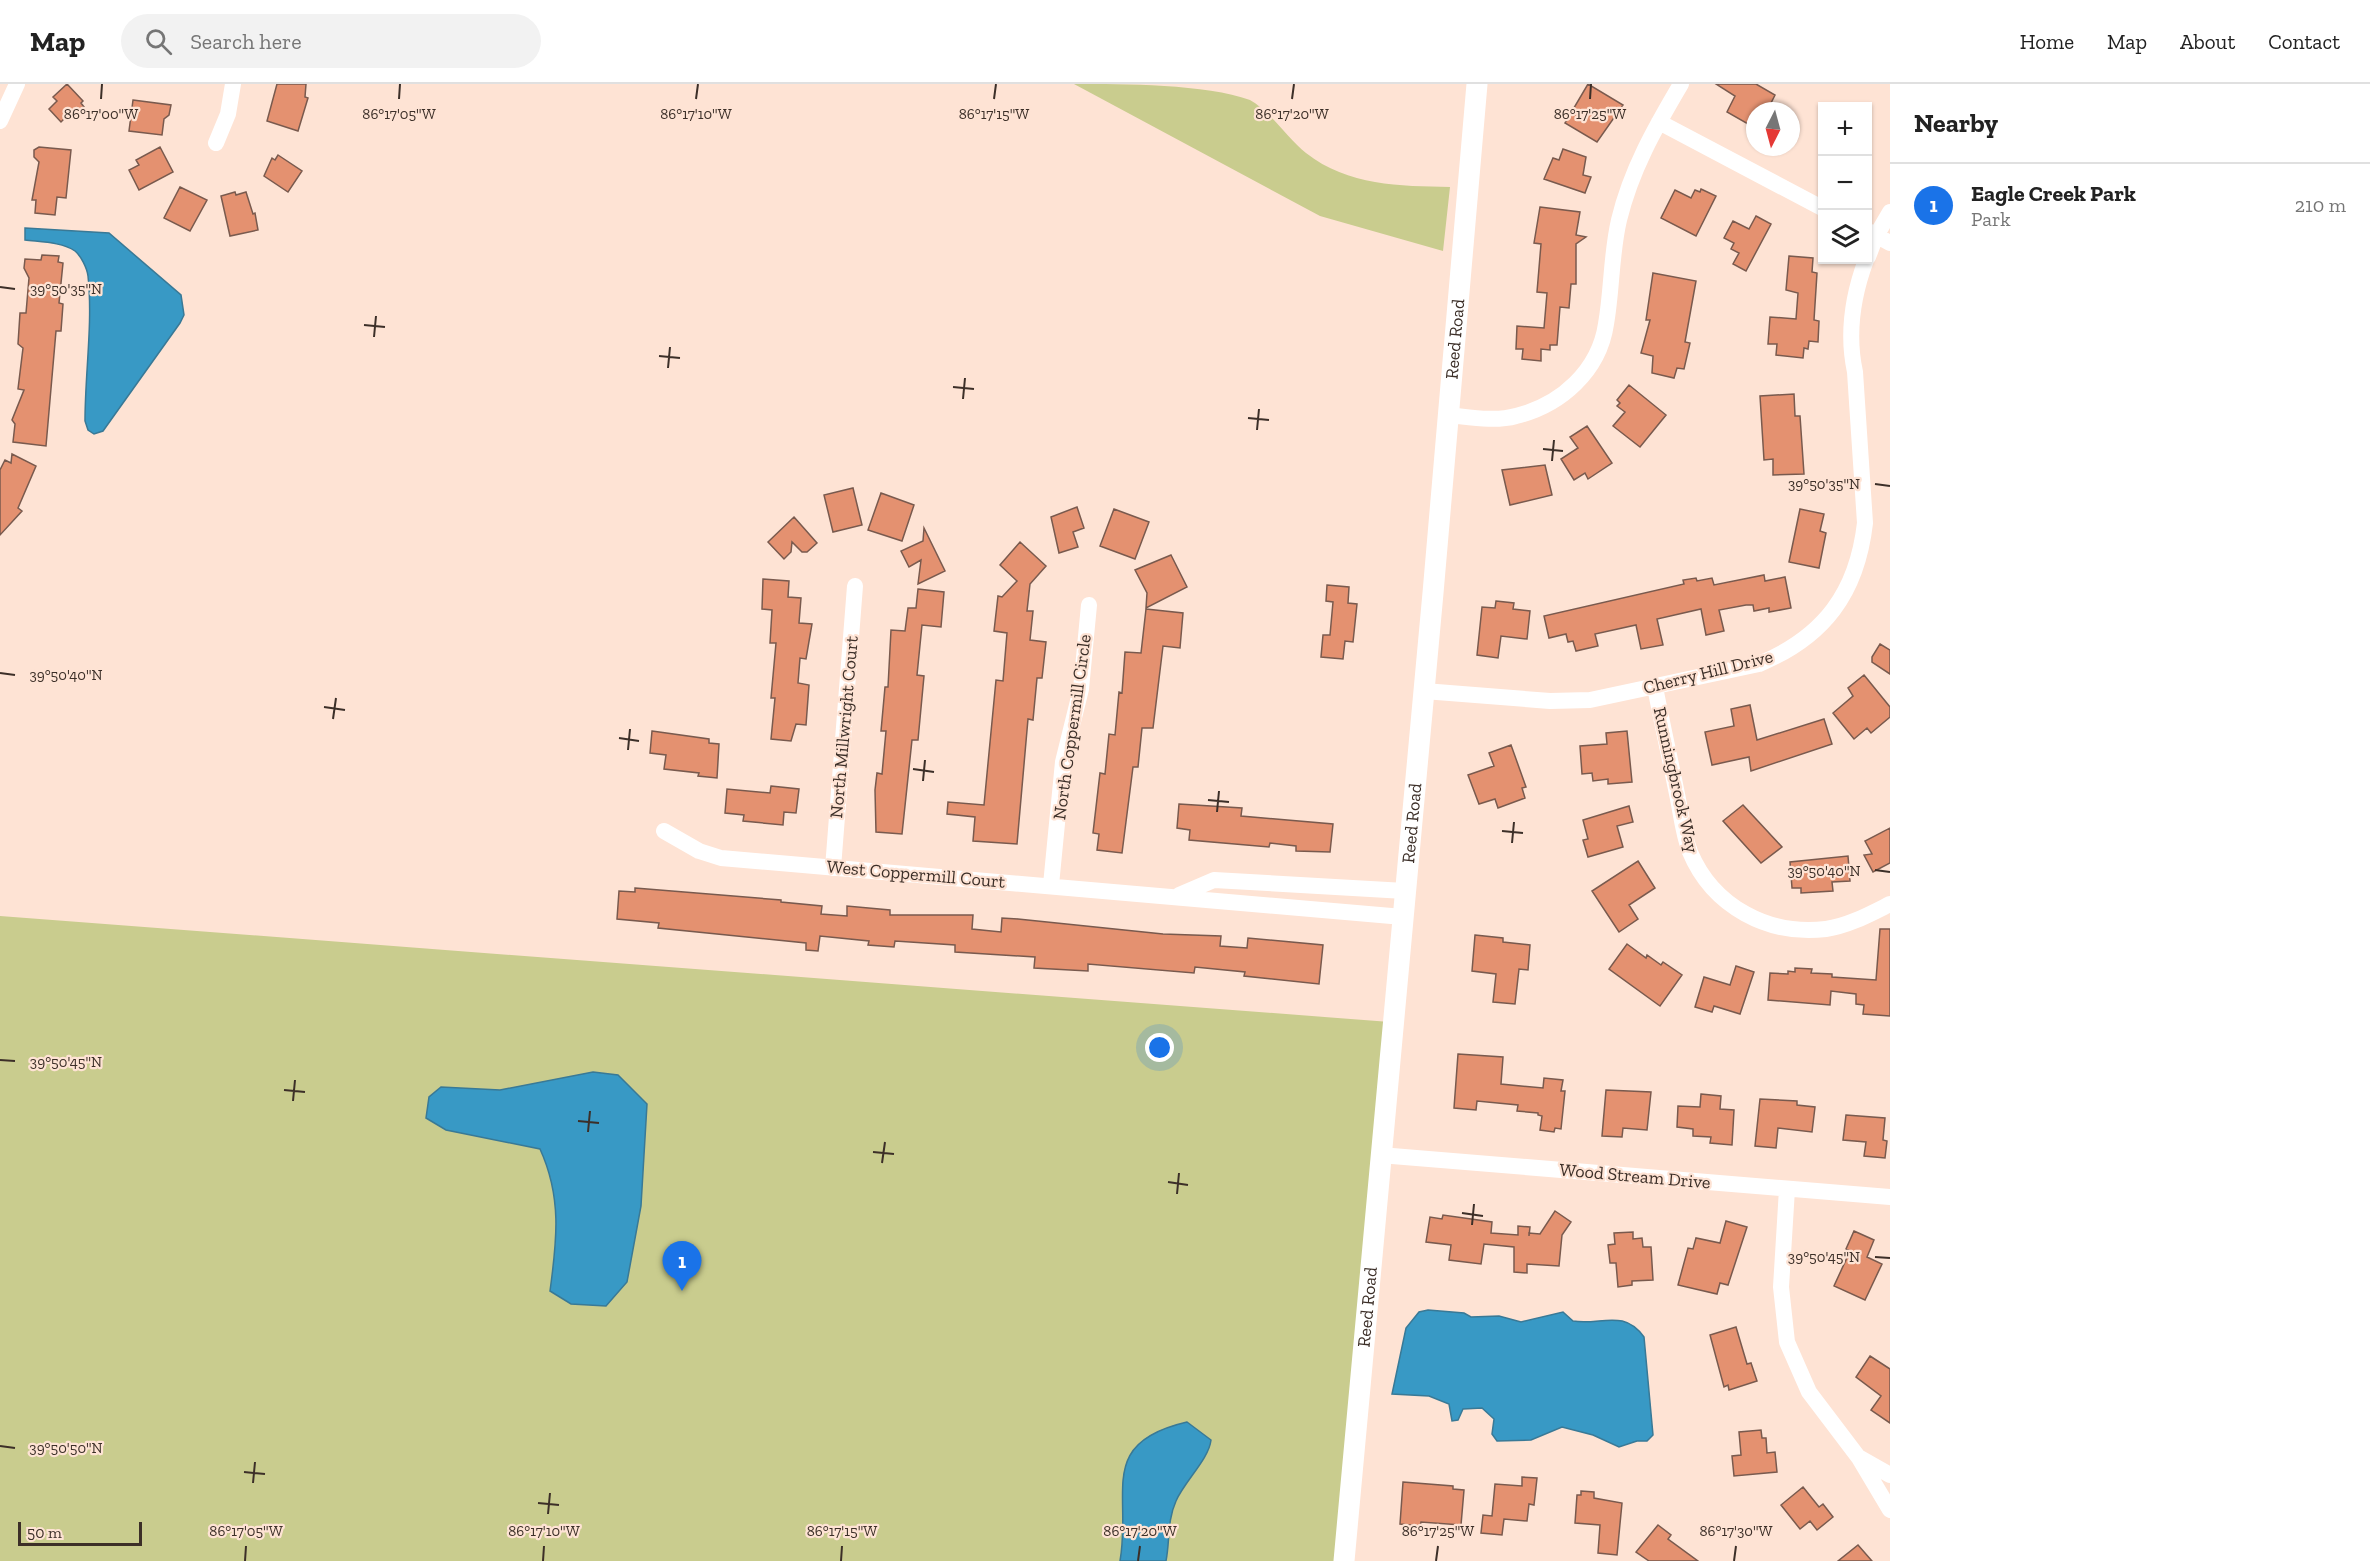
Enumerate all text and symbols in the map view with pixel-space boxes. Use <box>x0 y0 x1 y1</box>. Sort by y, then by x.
search box <box>121 14 541 68</box>
text: Map <box>30 25 85 58</box>
icon: search <box>142 25 175 58</box>
text: Search here <box>190 28 302 55</box>
text: Home <box>2020 29 2074 54</box>
text: Map <box>2107 29 2147 54</box>
text: About <box>2180 29 2235 54</box>
text: Contact <box>2268 29 2340 54</box>
north arrow <box>1746 102 1800 156</box>
map controls <box>1818 102 1872 264</box>
button: + <box>1818 102 1872 156</box>
text: 86°17'00"W <box>64 105 138 123</box>
text: 86°17'05"W <box>362 105 436 123</box>
text: 86°17'10"W <box>660 105 732 123</box>
text: 86°17'15"W <box>959 105 1029 123</box>
text: 86°17'20"W <box>1255 105 1329 123</box>
text: 86°17'25"W <box>1554 105 1626 123</box>
text: Nearby <box>1914 107 1998 139</box>
button: − <box>1818 156 1872 210</box>
text: Eagle Creek Park <box>1971 180 2136 207</box>
text: 1 <box>1929 193 1938 217</box>
text: 210 m <box>2295 193 2346 217</box>
text: Park <box>1971 207 2011 231</box>
button: layers <box>1818 210 1872 264</box>
text: 39°50'35"N <box>30 280 102 298</box>
street label: Reed Road <box>1441 298 1469 380</box>
text: 39°50'35"N <box>1788 475 1860 493</box>
street label: North Coppermill Circle <box>1048 633 1096 821</box>
street label: North Millwright Court <box>825 635 863 819</box>
street label: Cherry Hill Drive <box>1641 645 1775 699</box>
text: 39°50'40"N <box>29 666 103 684</box>
street label: Runningbrook Way <box>1649 705 1704 856</box>
street label: Reed Road <box>1397 782 1426 864</box>
street label: West Coppermill Court <box>826 855 1007 893</box>
text: 39°50'40"N <box>1787 862 1861 880</box>
your location <box>1145 1033 1174 1062</box>
text: 39°50'45"N <box>30 1053 102 1071</box>
street label: Wood Stream Drive <box>1559 1158 1711 1194</box>
pin: 1 <box>662 1242 702 1291</box>
text: 39°50'45"N <box>1788 1248 1860 1266</box>
street label: Reed Road <box>1353 1266 1382 1348</box>
text: 39°50'50"N <box>29 1439 103 1457</box>
scale bar <box>18 1519 142 1546</box>
text: 86°17'05"W <box>209 1522 283 1540</box>
text: 86°17'10"W <box>508 1522 580 1540</box>
text: 86°17'15"W <box>807 1522 877 1540</box>
text: 86°17'20"W <box>1103 1522 1177 1540</box>
text: 86°17'25"W <box>1402 1522 1474 1540</box>
text: 86°17'30"W <box>1700 1522 1772 1540</box>
text: 50 m <box>27 1523 62 1542</box>

